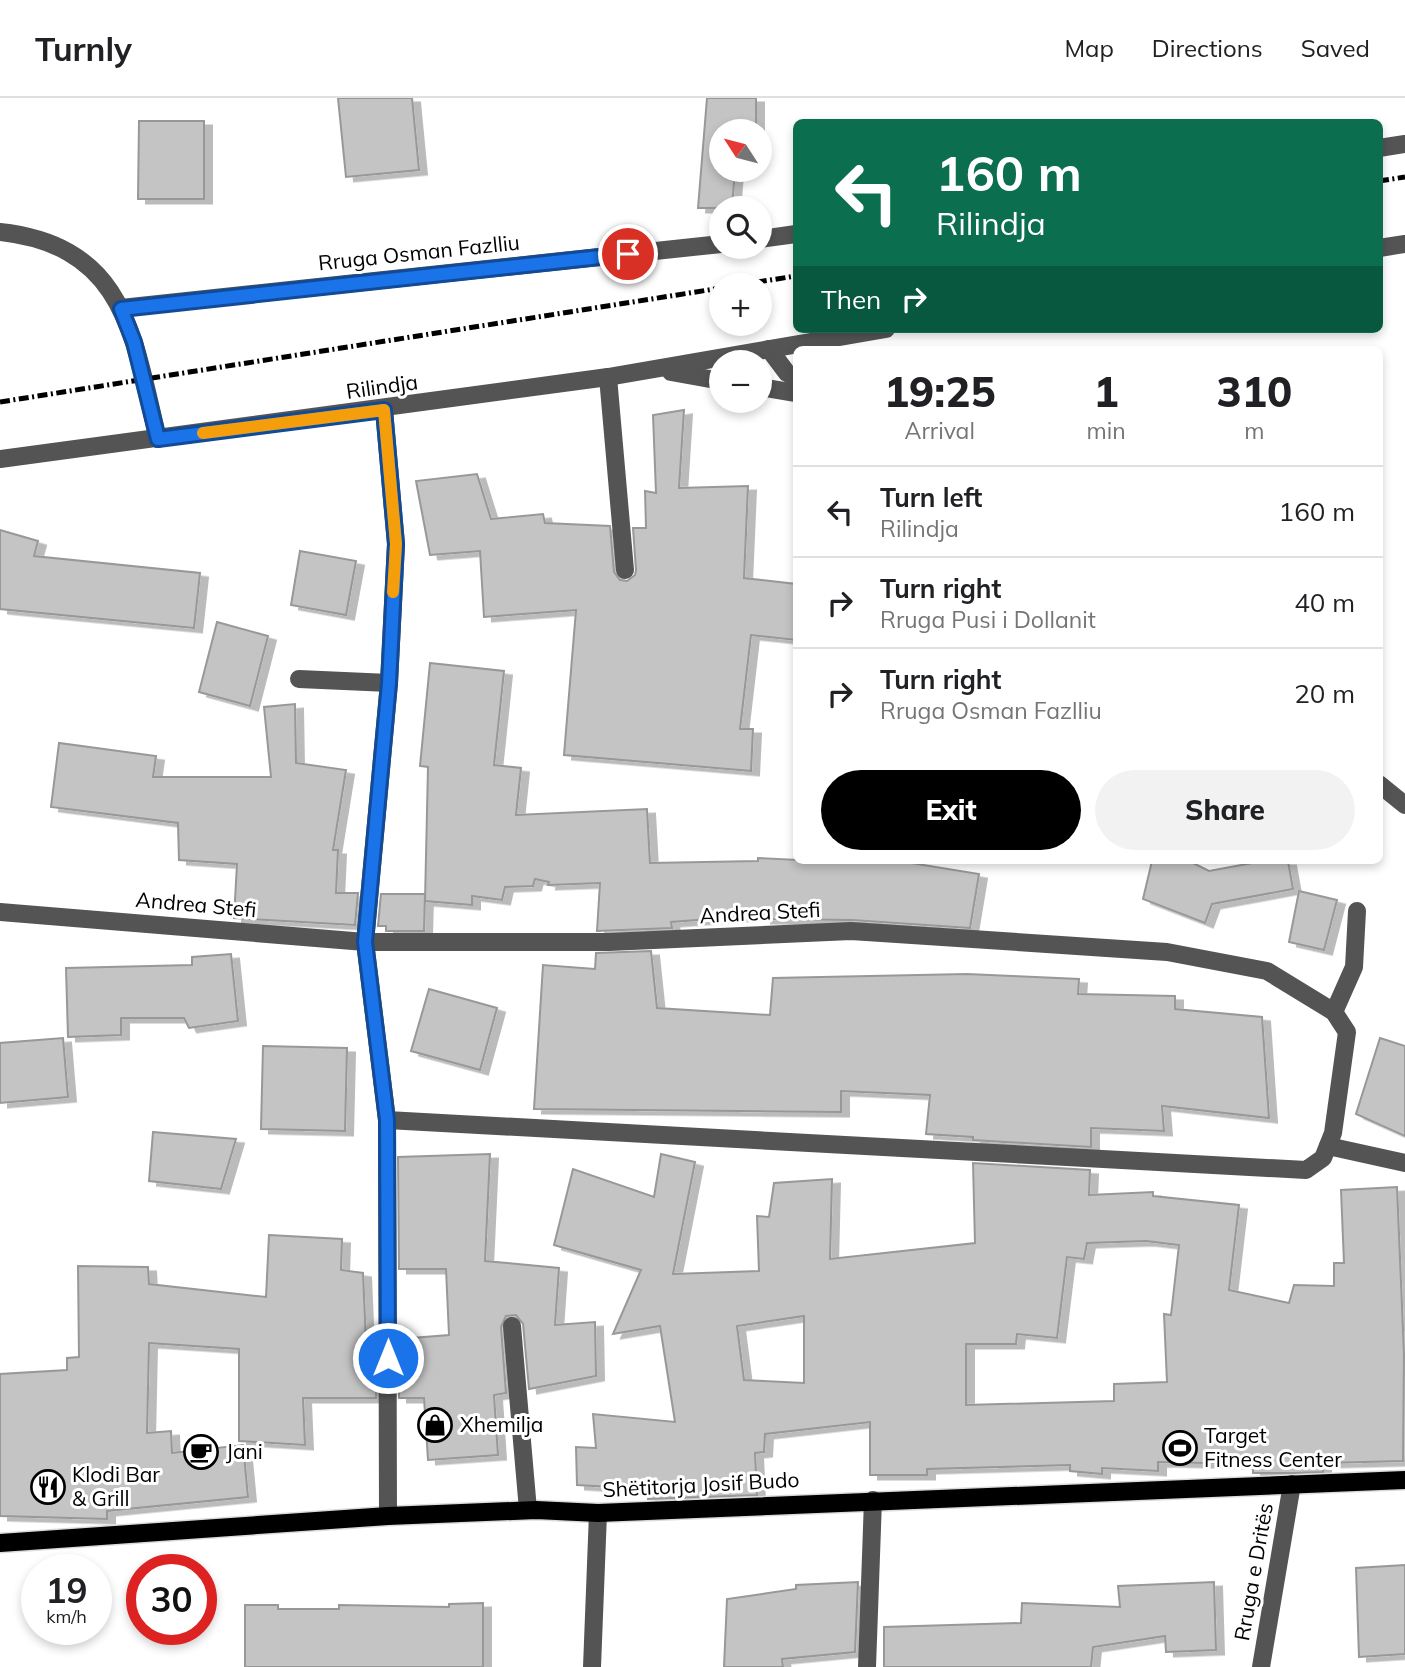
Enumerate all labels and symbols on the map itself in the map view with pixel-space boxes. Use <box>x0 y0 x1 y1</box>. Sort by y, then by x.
north arrow <box>709 119 772 182</box>
pin <box>598 224 658 284</box>
street label: Rruga Osman Fazlliu <box>317 228 521 276</box>
street label: Rilindja <box>344 368 419 404</box>
street label: Andrea Stefi <box>135 886 258 922</box>
street label: Andrea Stefi <box>699 896 821 928</box>
position arrow <box>351 1321 425 1395</box>
shop icon: Xhemilja <box>416 1406 454 1444</box>
place label: Xhemilja <box>460 1411 543 1437</box>
place label: Target Fitness Center <box>1204 1422 1342 1472</box>
sports icon: Target Fitness Center <box>1161 1429 1199 1467</box>
cafe icon: Jani <box>182 1433 220 1471</box>
place label: Jani <box>226 1438 263 1464</box>
place label: Klodi Bar & Grill <box>72 1461 160 1511</box>
street label: Shëtitorja Josif Budo <box>602 1466 800 1502</box>
restaurant icon: Klodi Bar & Grill <box>29 1468 67 1506</box>
street label: Rruga e Dritës <box>1228 1501 1278 1643</box>
speed limit sign: 30 <box>126 1554 217 1645</box>

